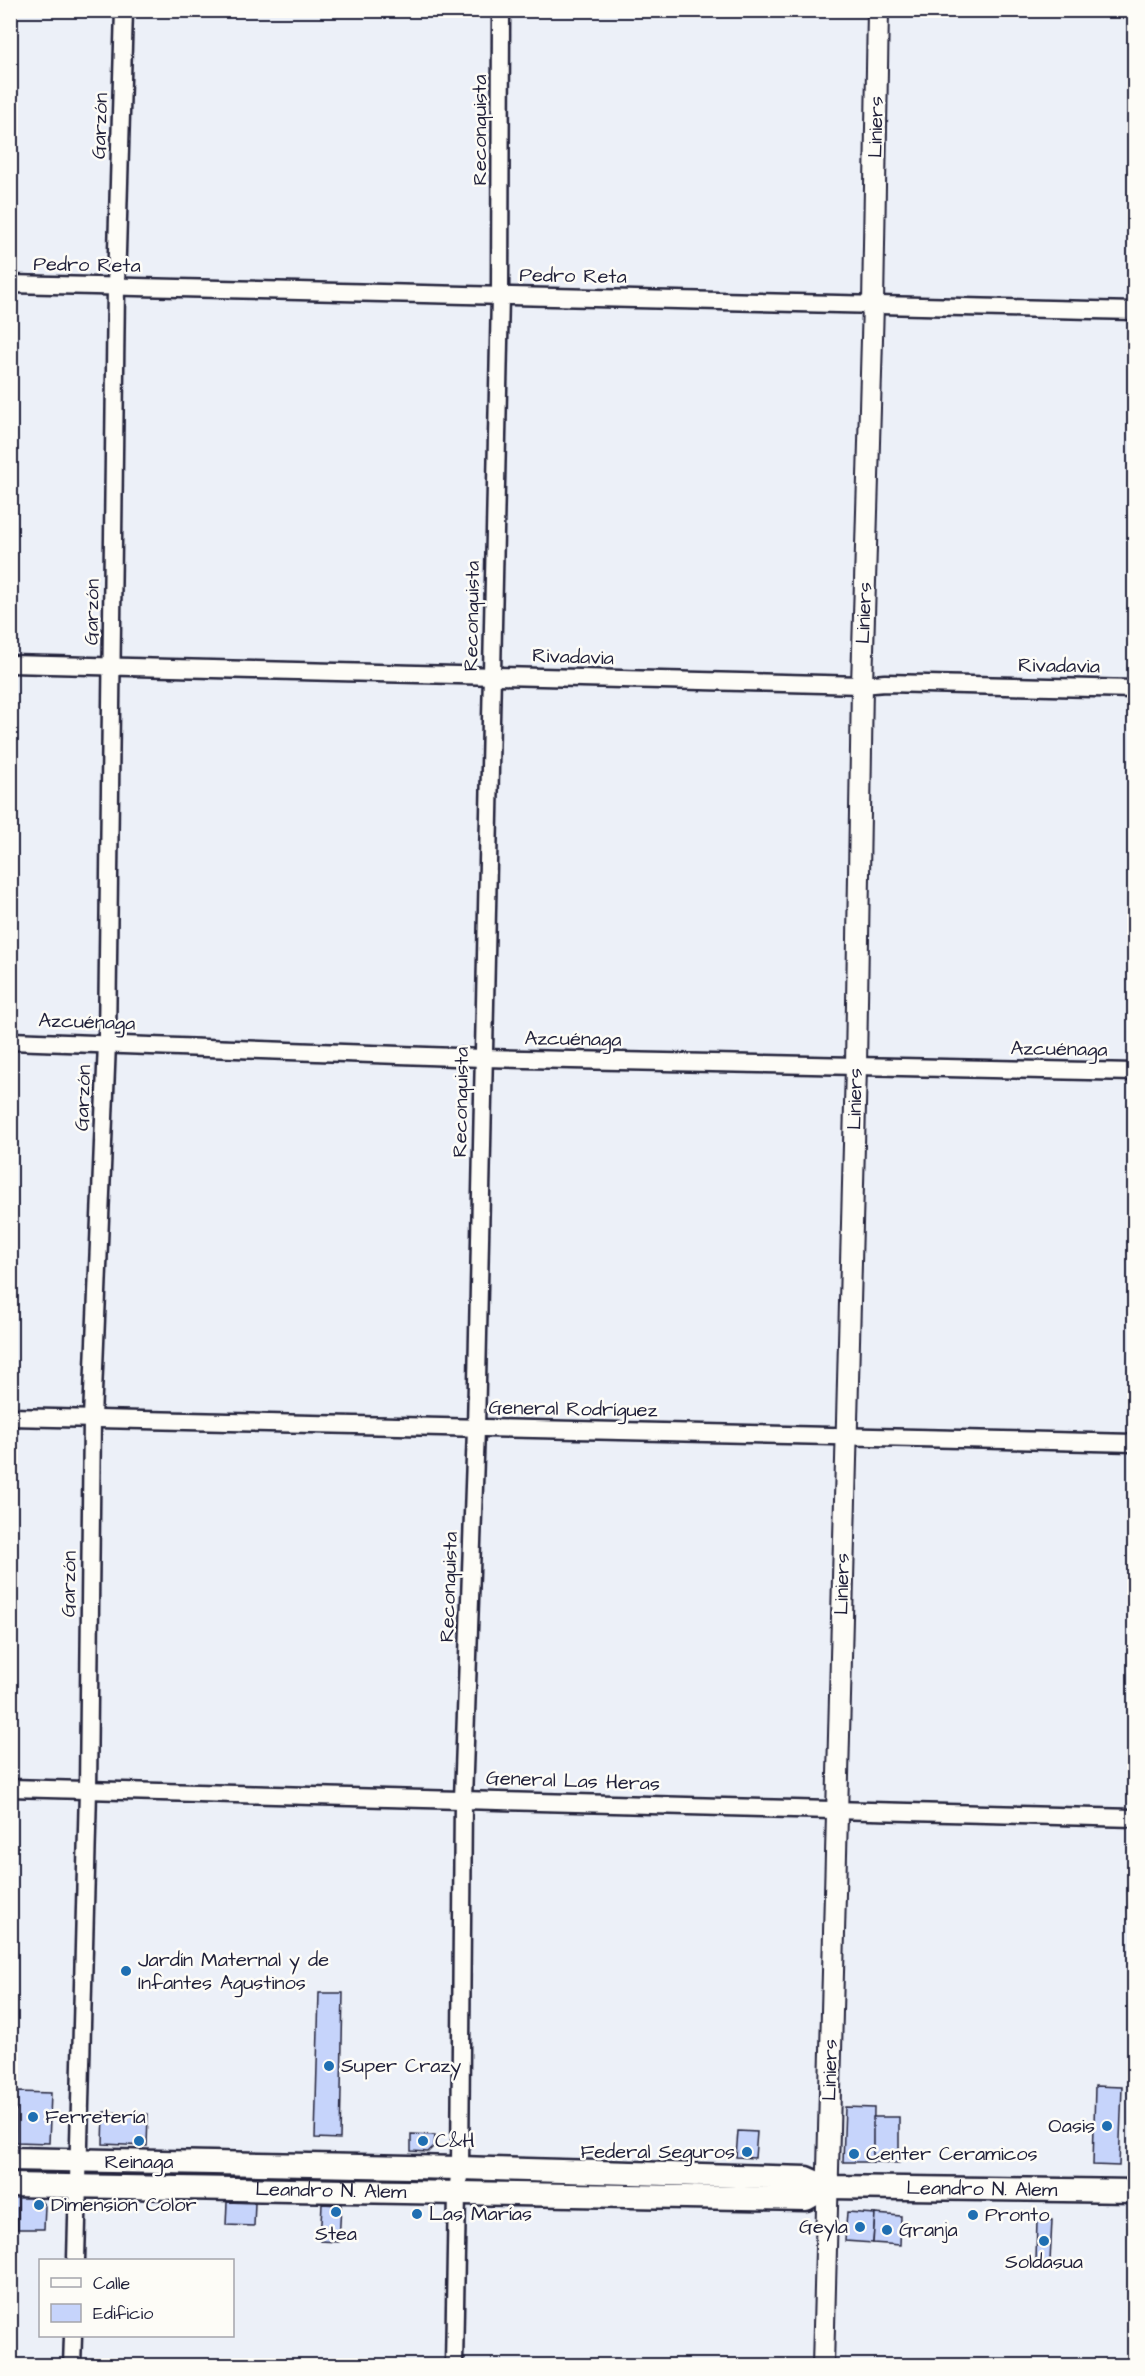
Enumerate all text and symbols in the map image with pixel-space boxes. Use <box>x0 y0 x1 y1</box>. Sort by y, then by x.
street label: Reconquista <box>466 75 494 185</box>
street label: Garzón <box>85 92 115 160</box>
street label: Liniers <box>861 96 891 158</box>
street label: Pedro Reta <box>33 250 141 280</box>
street label: Pedro Reta <box>519 261 627 291</box>
street label: Reconquista <box>457 560 487 672</box>
street label: Garzón <box>77 579 107 645</box>
street label: Liniers <box>849 582 879 644</box>
street label: Rivadavia <box>532 642 614 672</box>
street label: Rivadavia <box>1018 651 1100 681</box>
street label: Azcuénaga <box>38 1006 136 1039</box>
street label: Azcuénaga <box>524 1024 622 1055</box>
street label: Azcuénaga <box>1010 1034 1108 1065</box>
street label: Reconquista <box>446 1046 476 1158</box>
street label: Garzón <box>68 1064 98 1132</box>
street label: Liniers <box>840 1068 870 1130</box>
street label: General Rodríguez <box>488 1394 658 1425</box>
street label: Reconquista <box>433 1531 465 1643</box>
street label: Garzón <box>54 1551 84 1617</box>
street label: Liniers <box>827 1553 857 1615</box>
street label: General Las Heras <box>486 1764 660 1798</box>
place label: Jardín Maternal y de Infantes Agustinos <box>138 1946 329 1998</box>
marker: Jardín Maternal y de Infantes Agustinos <box>119 1964 133 1978</box>
street label: Liniers <box>815 2039 845 2101</box>
place label: Super Crazy <box>341 2052 461 2081</box>
marker: Super Crazy <box>322 2059 336 2073</box>
place label: Ferretería <box>45 2103 146 2131</box>
marker: Ferretería <box>26 2110 40 2124</box>
place label: Oasis <box>1048 2112 1095 2140</box>
marker: Oasis <box>1100 2119 1114 2133</box>
place label: C&H <box>435 2127 475 2155</box>
marker: Reinaga <box>132 2134 146 2148</box>
marker: C&H <box>416 2134 430 2148</box>
place label: Federal Seguros <box>580 2138 735 2167</box>
place label: Center Ceramicos <box>866 2140 1038 2168</box>
marker: Federal Seguros <box>740 2145 754 2159</box>
marker: Center Ceramicos <box>847 2147 861 2161</box>
place label: Reinaga <box>105 2148 173 2177</box>
street label: Leandro N. Alem <box>906 2174 1058 2204</box>
street label: Leandro N. Alem <box>255 2175 407 2206</box>
place label: Dimension Color <box>51 2191 197 2219</box>
marker: Dimension Color <box>32 2198 46 2212</box>
place label: Las Marías <box>429 2200 532 2228</box>
place label: Pronto <box>985 2201 1049 2229</box>
marker: Stea <box>329 2205 343 2219</box>
marker: Las Marías <box>410 2207 424 2221</box>
marker: Pronto <box>966 2208 980 2222</box>
place label: Geyla <box>799 2213 848 2242</box>
place label: Granja <box>899 2216 958 2244</box>
place label: Stea <box>315 2220 357 2248</box>
marker: Geyla <box>853 2220 867 2234</box>
marker: Granja <box>880 2223 894 2237</box>
marker: Soldasua <box>1037 2234 1051 2248</box>
place label: Soldasua <box>1005 2248 1083 2276</box>
legend <box>39 2259 234 2337</box>
text: Calle <box>93 2271 131 2296</box>
text: Edificio <box>93 2301 153 2326</box>

